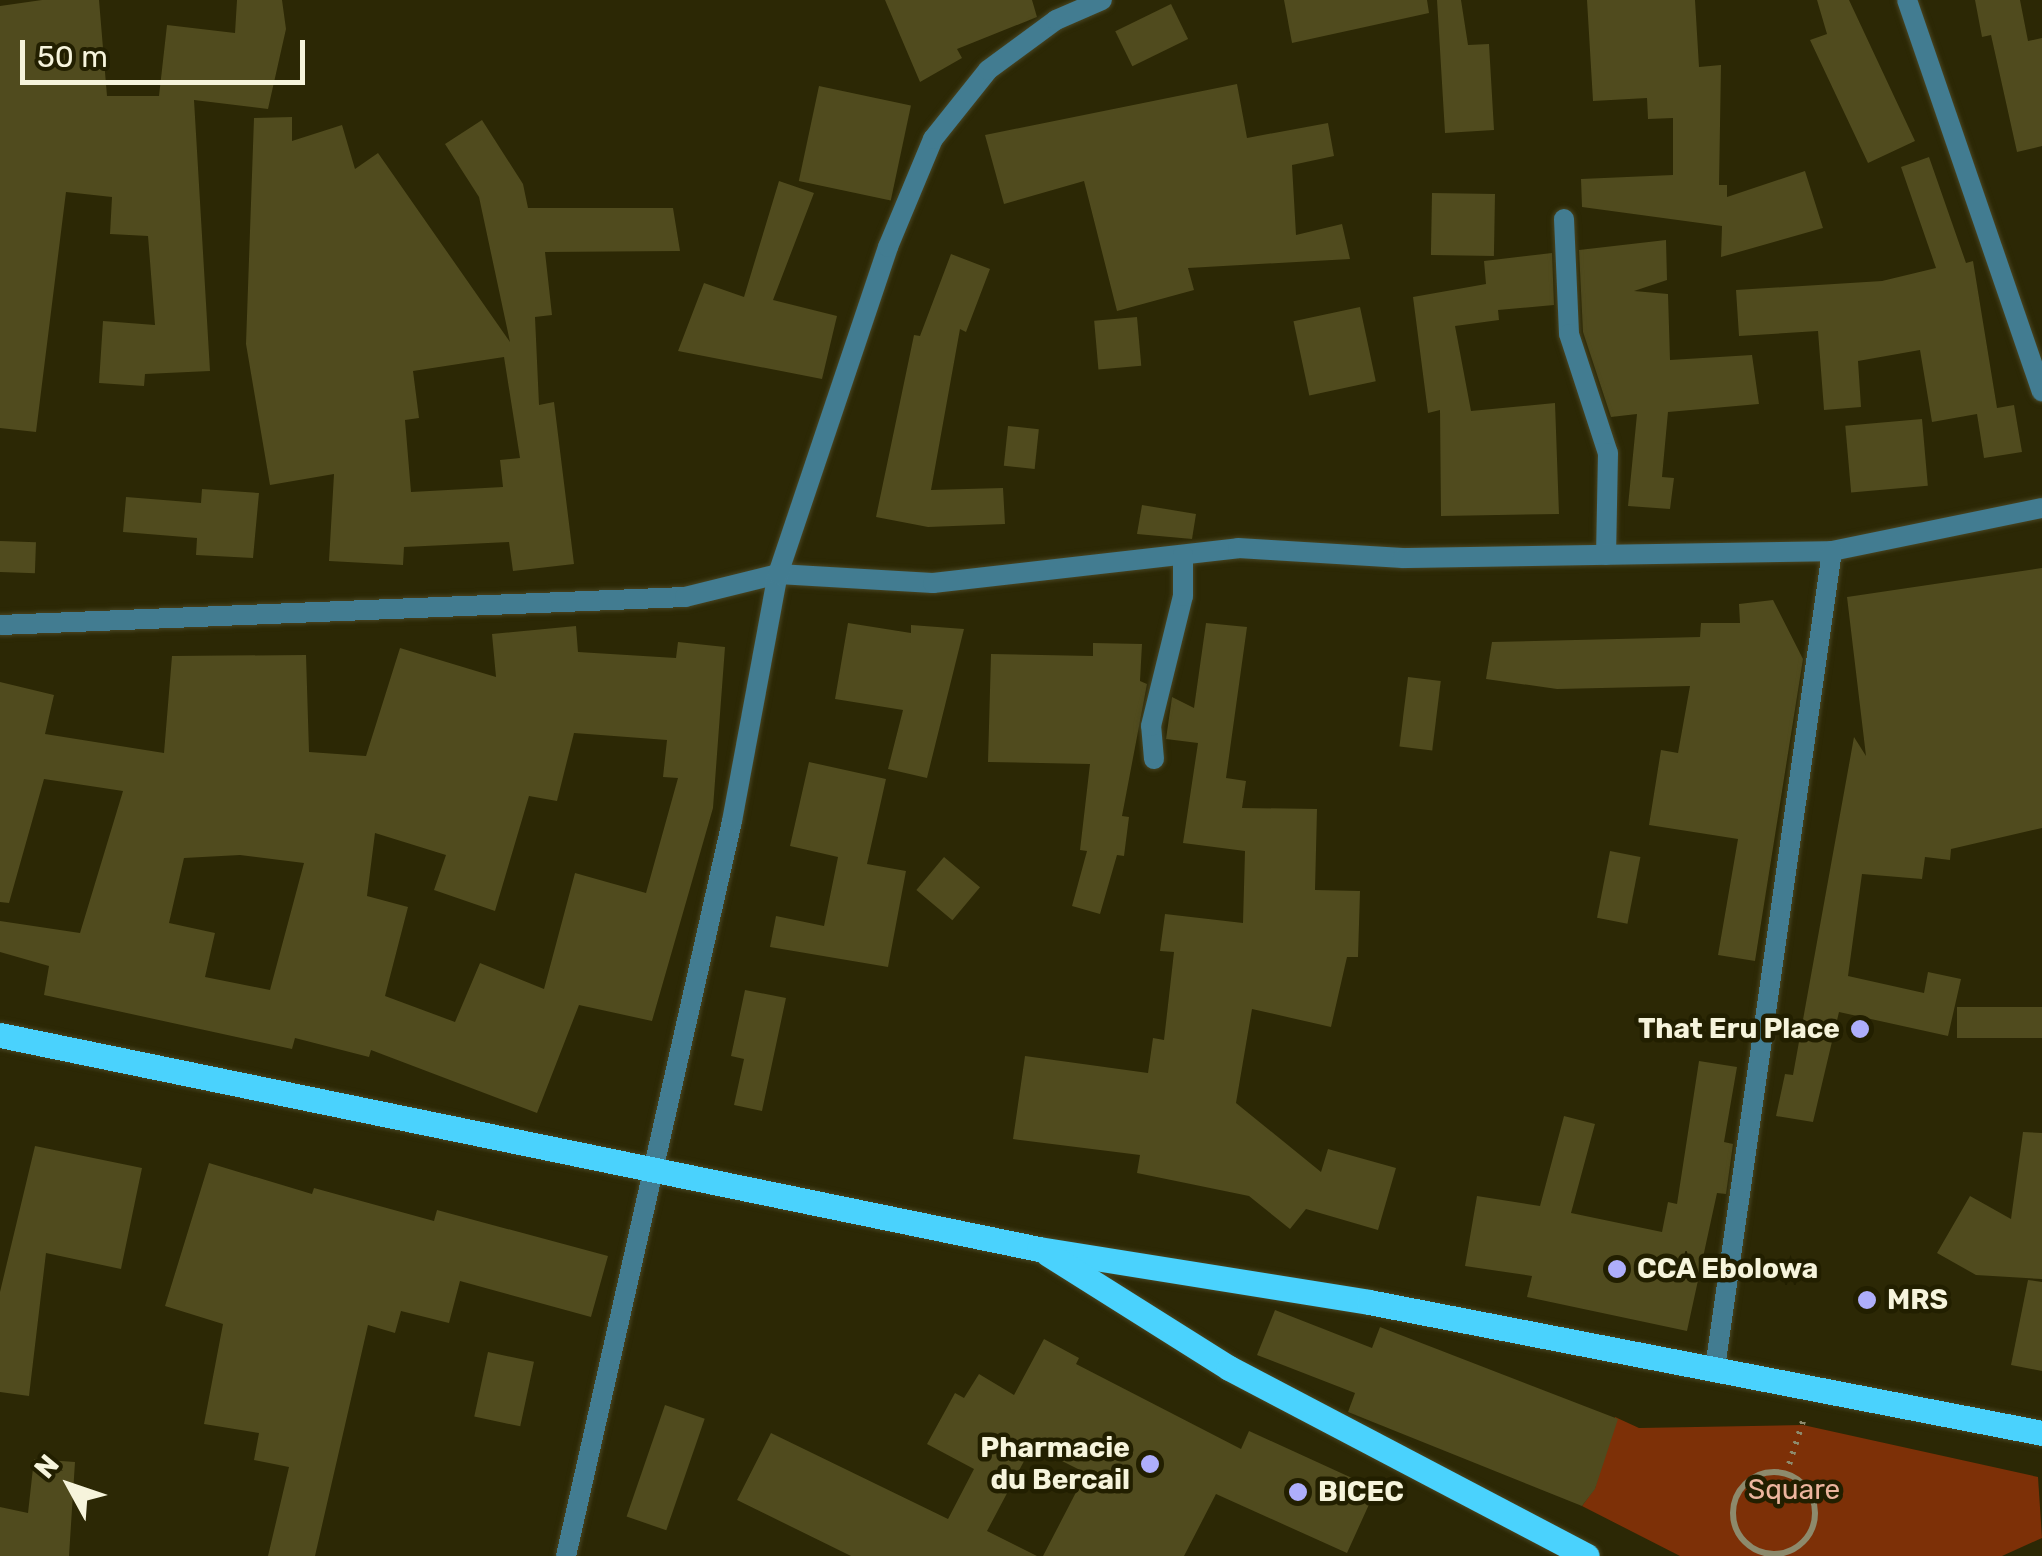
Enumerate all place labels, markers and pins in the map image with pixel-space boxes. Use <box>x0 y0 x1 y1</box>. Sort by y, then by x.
place label: That Eru Place <box>1638 1012 1840 1046</box>
marker: That Eru Place <box>1849 1018 1871 1040</box>
place label: CCA Ebolowa <box>1637 1252 1819 1286</box>
marker: CCA Ebolowa <box>1606 1258 1628 1280</box>
place label: MRS <box>1887 1283 1948 1317</box>
marker: MRS <box>1856 1289 1878 1311</box>
place label: Pharmacie du Bercail <box>980 1431 1130 1497</box>
marker: Pharmacie du Bercail <box>1139 1453 1161 1475</box>
place label: BICEC <box>1318 1475 1404 1509</box>
marker: BICEC <box>1287 1481 1309 1503</box>

